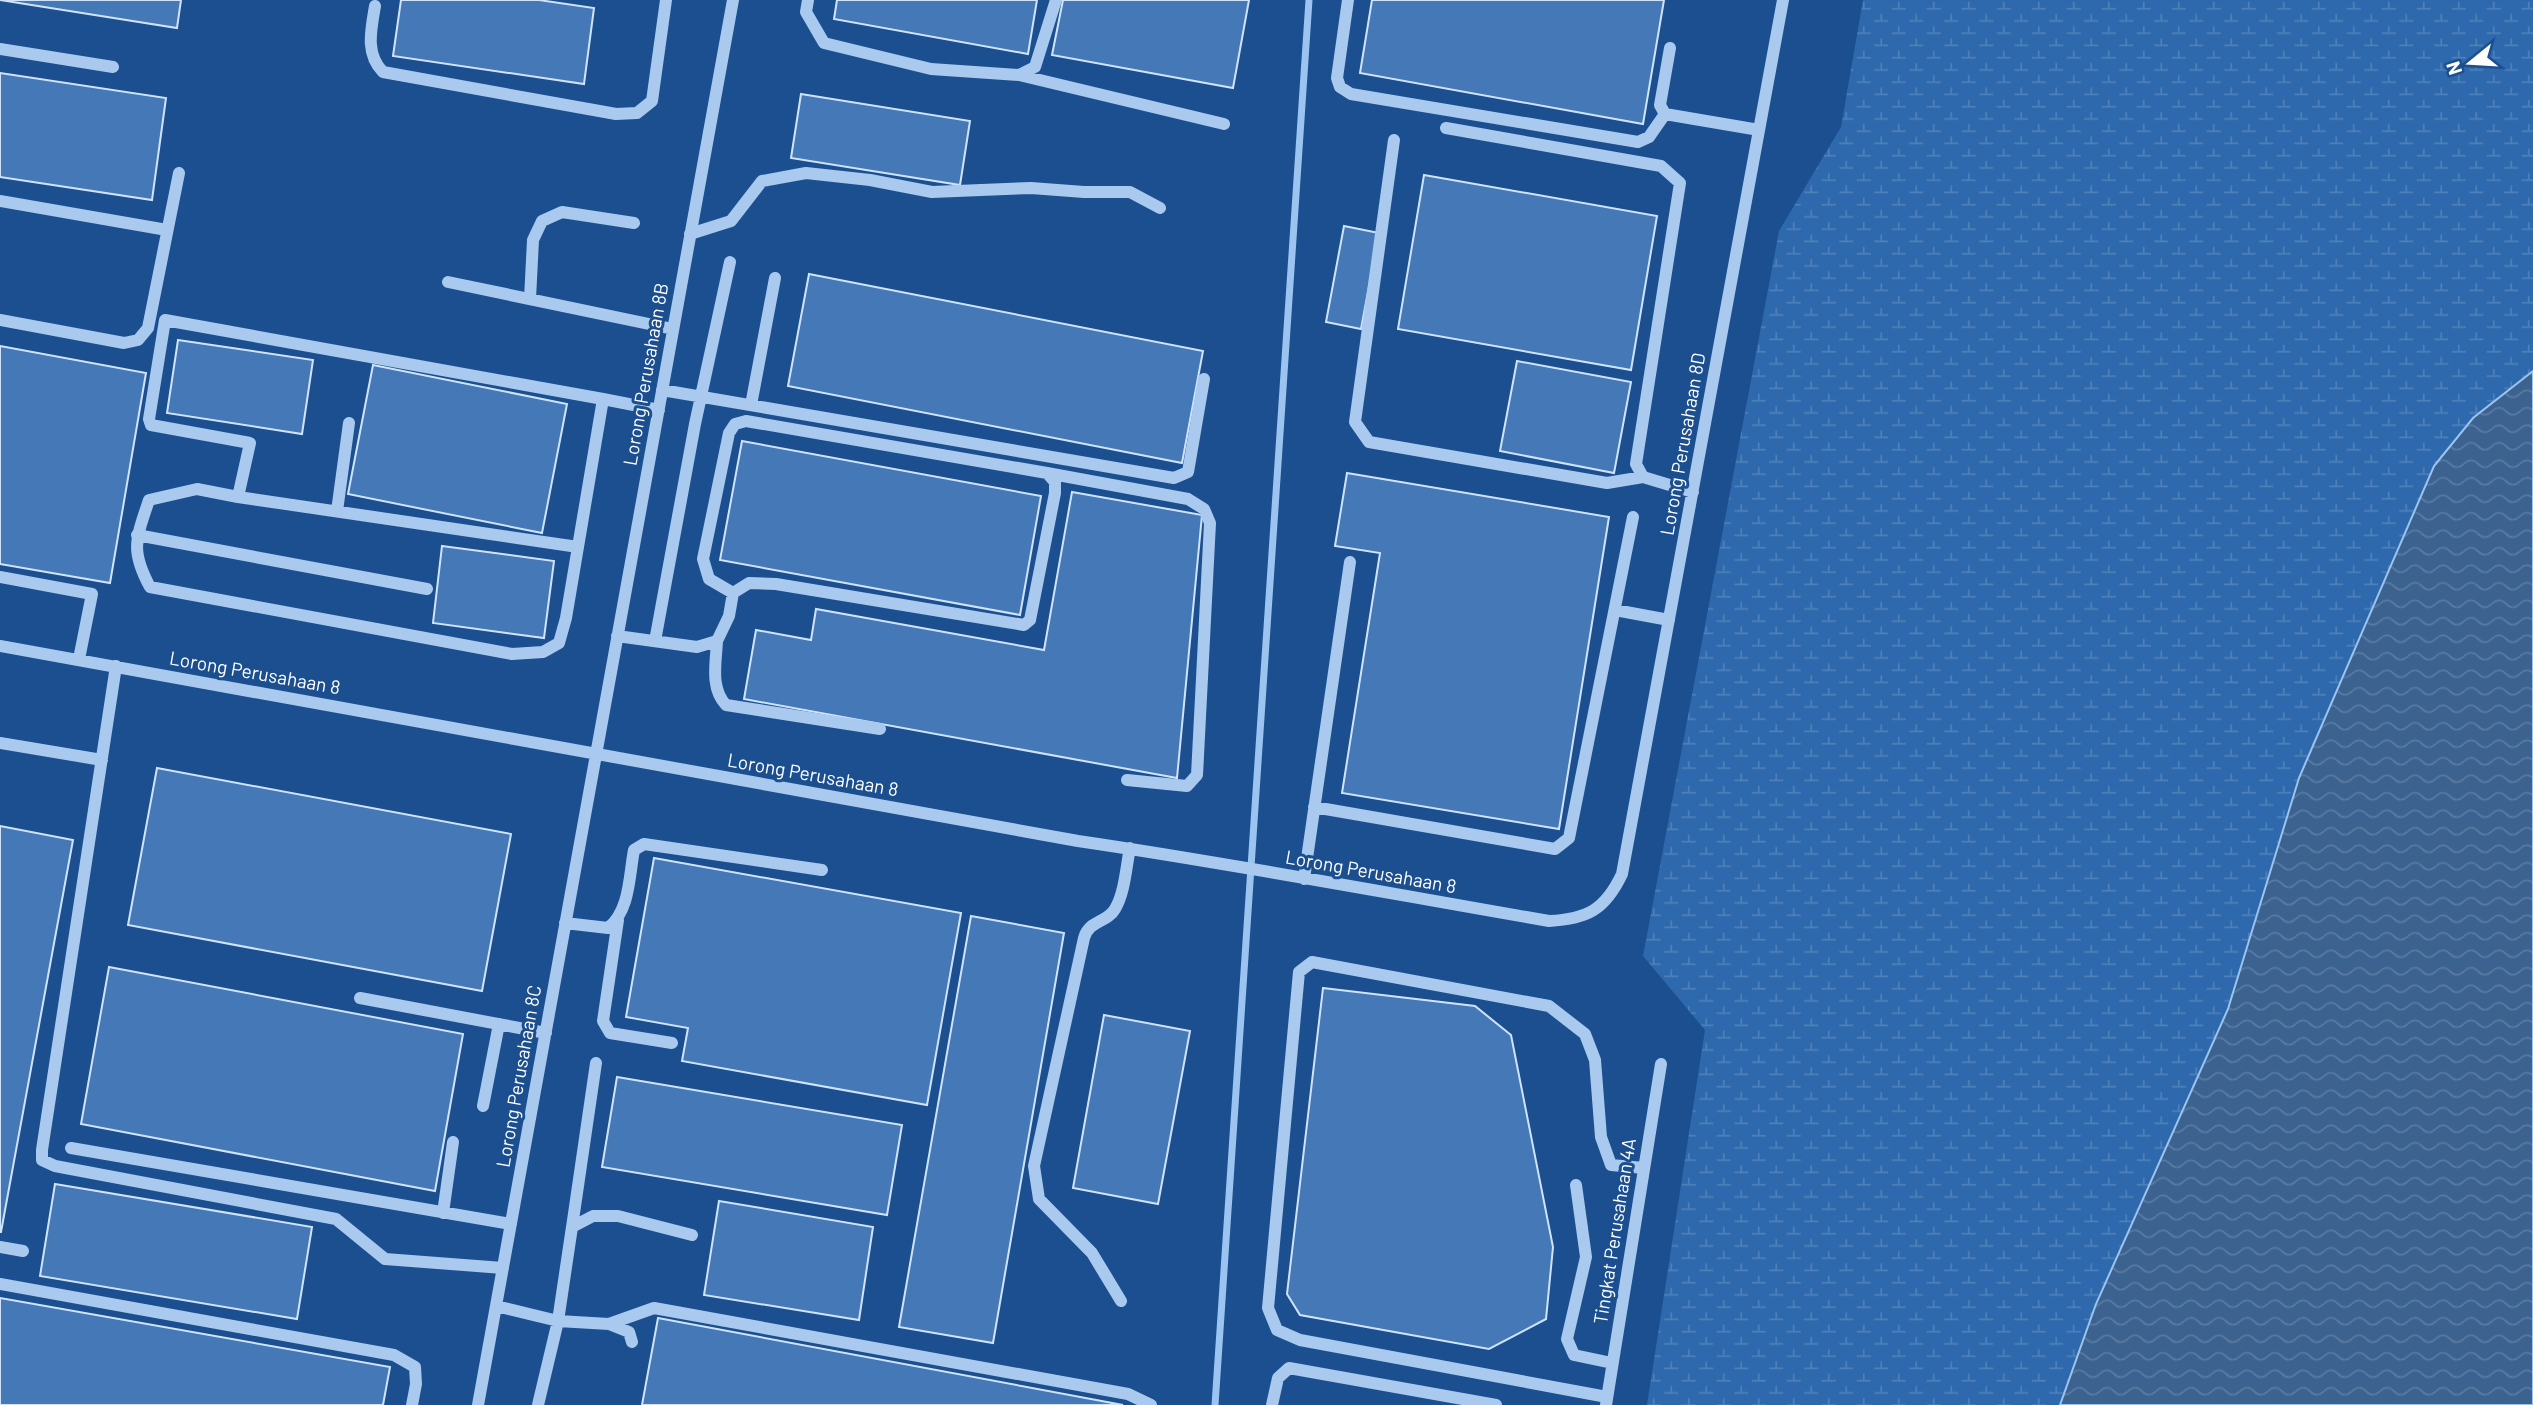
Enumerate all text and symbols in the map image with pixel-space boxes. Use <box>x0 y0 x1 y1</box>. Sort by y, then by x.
north arrow <box>2435 28 2505 98</box>
text: N <box>2440 59 2466 78</box>
street label: Lorong Perusahaan 8B <box>618 281 672 467</box>
street label: Lorong Perusahaan 8D <box>1655 351 1709 537</box>
street label: Lorong Perusahaan 8 <box>168 646 342 698</box>
street label: Lorong Perusahaan 8 <box>726 748 900 800</box>
street label: Lorong Perusahaan 8 <box>1284 845 1458 897</box>
street label: Lorong Perusahaan 8C <box>491 983 545 1169</box>
street label: Tingkat Perusahaan 4A <box>1588 1136 1640 1326</box>

